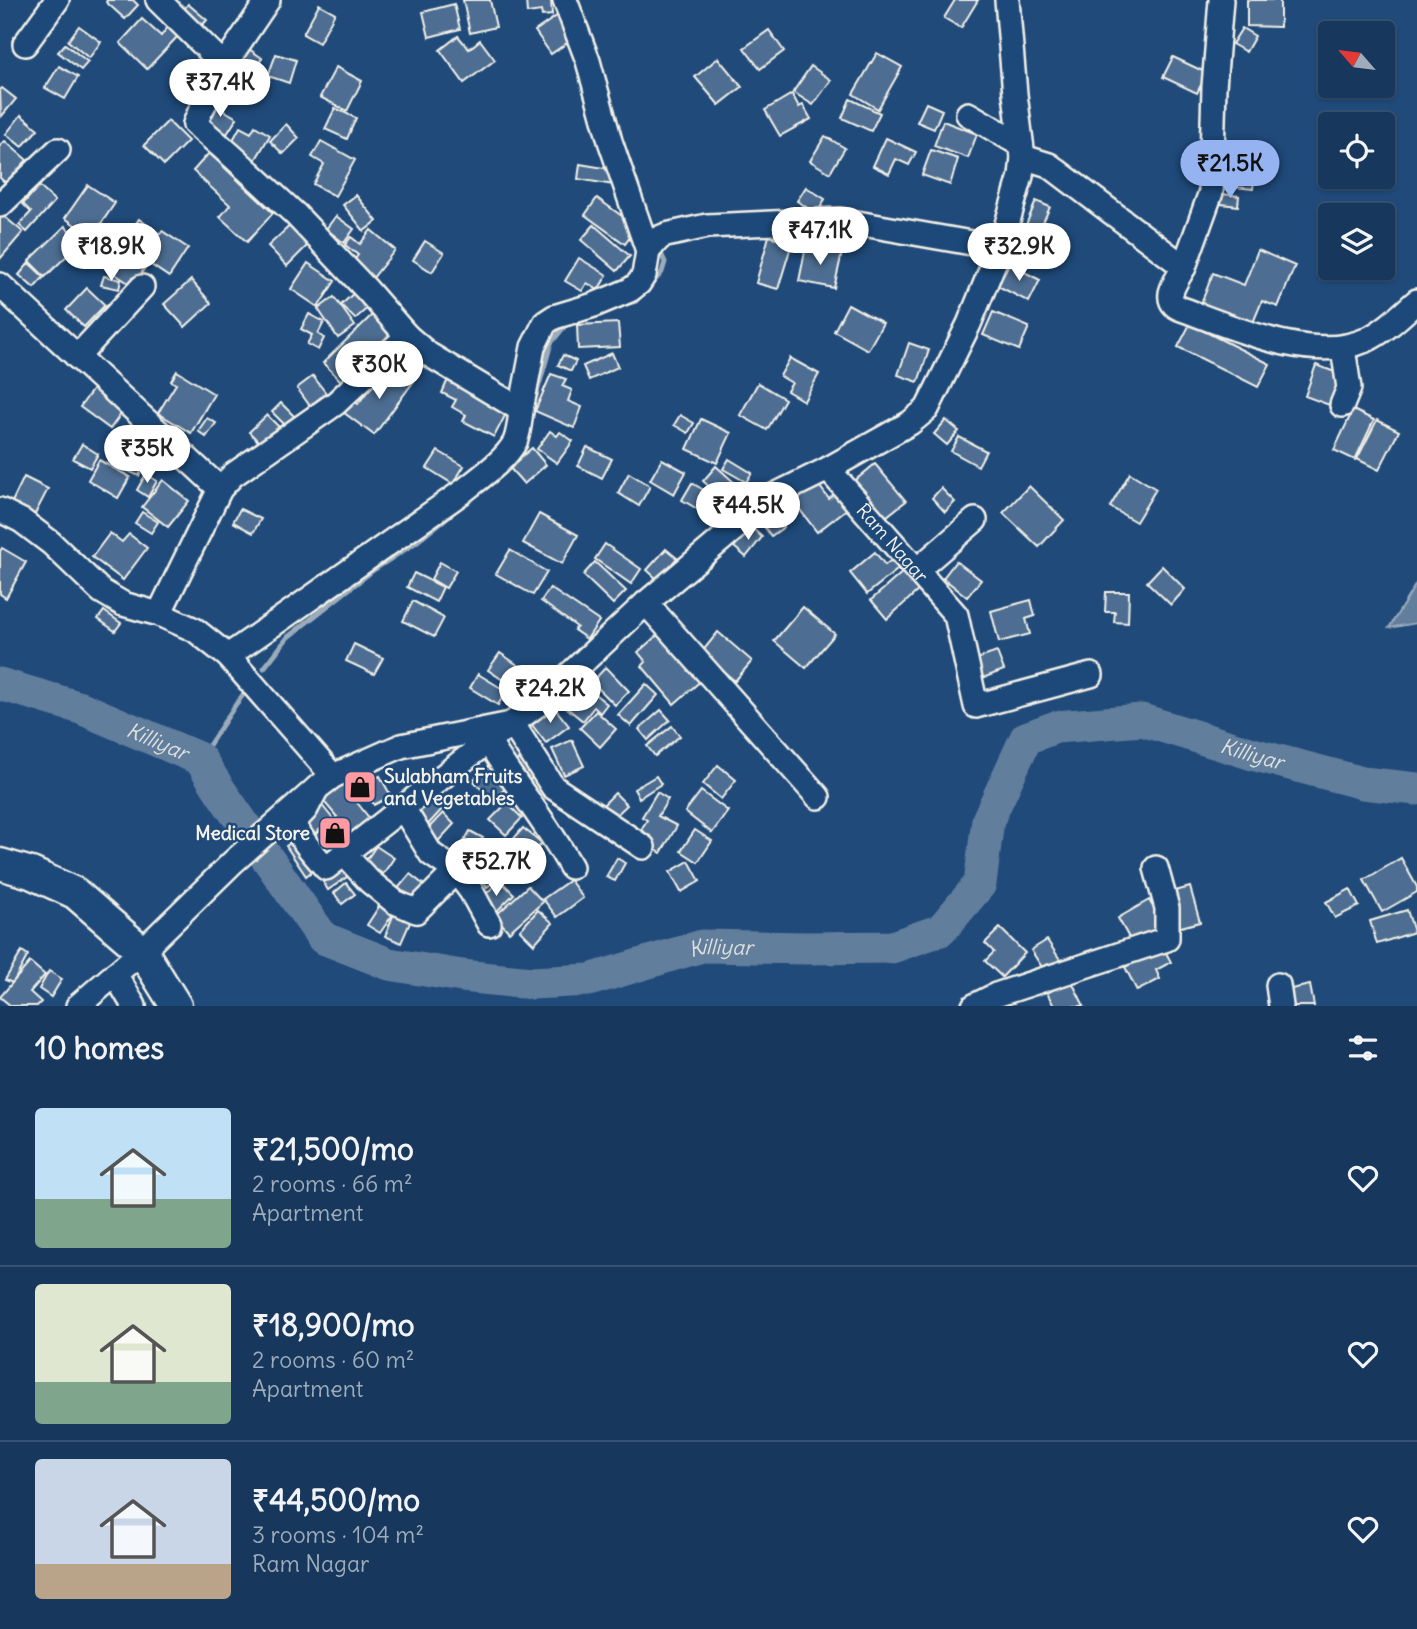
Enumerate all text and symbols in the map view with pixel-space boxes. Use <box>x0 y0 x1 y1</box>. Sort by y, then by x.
north arrow <box>1318 21 1395 98</box>
map controls <box>1318 21 1395 280</box>
pin: ₹37.4K <box>163 60 277 119</box>
text: ₹37.4K <box>185 67 255 96</box>
button: locate <box>1318 112 1395 189</box>
pin: ₹21.5K <box>1173 140 1287 200</box>
text: ₹21.5K <box>1196 148 1264 177</box>
button: layers <box>1318 203 1395 280</box>
pin: ₹47.1K <box>763 208 877 267</box>
text: ₹47.1K <box>788 215 852 244</box>
pin: ₹18.9K <box>54 224 168 283</box>
pin: ₹32.9K <box>962 224 1076 283</box>
text: ₹18.9K <box>77 231 145 260</box>
text: ₹32.9K <box>983 231 1055 260</box>
pin: ₹30K <box>338 342 420 401</box>
text: ₹30K <box>351 349 407 378</box>
pin: ₹35K <box>106 426 188 485</box>
text: ₹35K <box>120 433 174 462</box>
pin: ₹44.5K <box>691 482 805 542</box>
text: ₹44.5K <box>712 490 784 519</box>
street label: Ram Nagar <box>852 498 934 587</box>
pin: ₹24.2K <box>493 666 607 725</box>
text: ₹24.2K <box>515 673 585 702</box>
water label: Killiyar <box>123 716 195 767</box>
water label: Killiyar <box>1217 731 1289 776</box>
place label: Sulabham Fruits and Vegetables <box>384 764 523 810</box>
shop icon: Sulabham Fruits and Vegetables <box>341 768 379 806</box>
shop icon: Medical Store <box>316 814 354 852</box>
place label: Medical Store <box>195 821 310 845</box>
pin: ₹52.7K <box>439 838 553 898</box>
text: ₹52.7K <box>461 846 531 875</box>
water label: Killiyar <box>685 932 755 963</box>
text: 10 homes <box>35 1029 164 1067</box>
icon: filters <box>1344 1029 1382 1067</box>
text: ₹21,500/mo <box>252 1130 414 1168</box>
icon: home <box>91 1136 175 1220</box>
icon: heart <box>1344 1159 1382 1197</box>
text: 2 rooms · 66 m² <box>252 1169 413 1198</box>
text: Apartment <box>252 1198 364 1227</box>
text: ₹18,900/mo <box>252 1306 415 1344</box>
icon: home <box>91 1312 175 1396</box>
icon: heart <box>1344 1335 1382 1373</box>
text: 2 rooms · 60 m² <box>252 1345 414 1374</box>
text: Apartment <box>252 1374 364 1403</box>
text: ₹44,500/mo <box>252 1481 420 1519</box>
icon: home <box>91 1487 175 1571</box>
icon: heart <box>1344 1510 1382 1548</box>
text: 3 rooms · 104 m² <box>252 1520 424 1549</box>
text: Ram Nagar <box>252 1549 369 1578</box>

